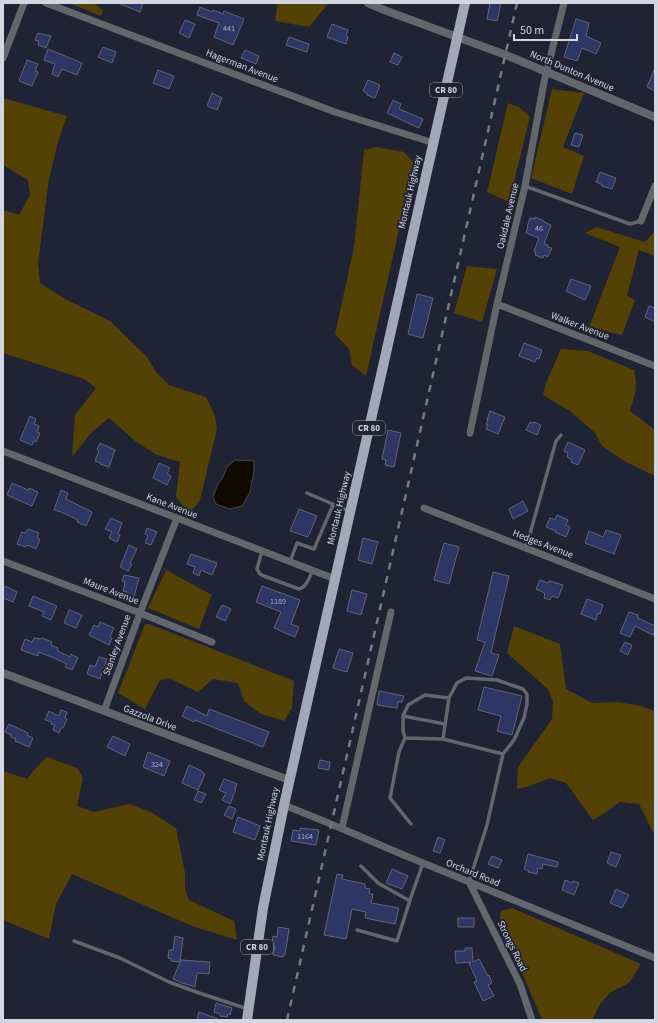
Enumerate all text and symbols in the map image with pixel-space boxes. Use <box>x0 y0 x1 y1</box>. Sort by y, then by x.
scale bar <box>514 16 577 42</box>
text: 50 m <box>520 22 544 39</box>
house number: 441 <box>223 23 235 34</box>
street label: Hagerman Avenue <box>204 46 280 86</box>
street label: North Dunton Avenue <box>528 47 616 95</box>
road number: CR 80 <box>430 83 462 97</box>
street label: Montauk Highway <box>395 154 425 230</box>
street label: Oakdale Avenue <box>494 182 522 250</box>
house number: 46 <box>535 223 543 234</box>
street label: Walker Avenue <box>549 308 611 344</box>
road number: CR 80 <box>353 421 385 435</box>
street label: Montauk Highway <box>324 470 354 546</box>
street label: Kane Avenue <box>144 490 200 522</box>
street label: Hedges Avenue <box>511 526 575 562</box>
street label: Maure Avenue <box>81 574 141 608</box>
house number: 1189 <box>270 596 286 607</box>
street label: Stanley Avenue <box>100 613 135 677</box>
street label: Gazzola Drive <box>121 701 179 735</box>
house number: 324 <box>151 759 163 770</box>
street label: Montauk Highway <box>253 786 283 862</box>
house number: 1164 <box>297 831 313 842</box>
street label: Orchard Road <box>444 856 502 890</box>
street label: Strongs Road <box>494 918 530 974</box>
road number: CR 80 <box>241 940 273 954</box>

